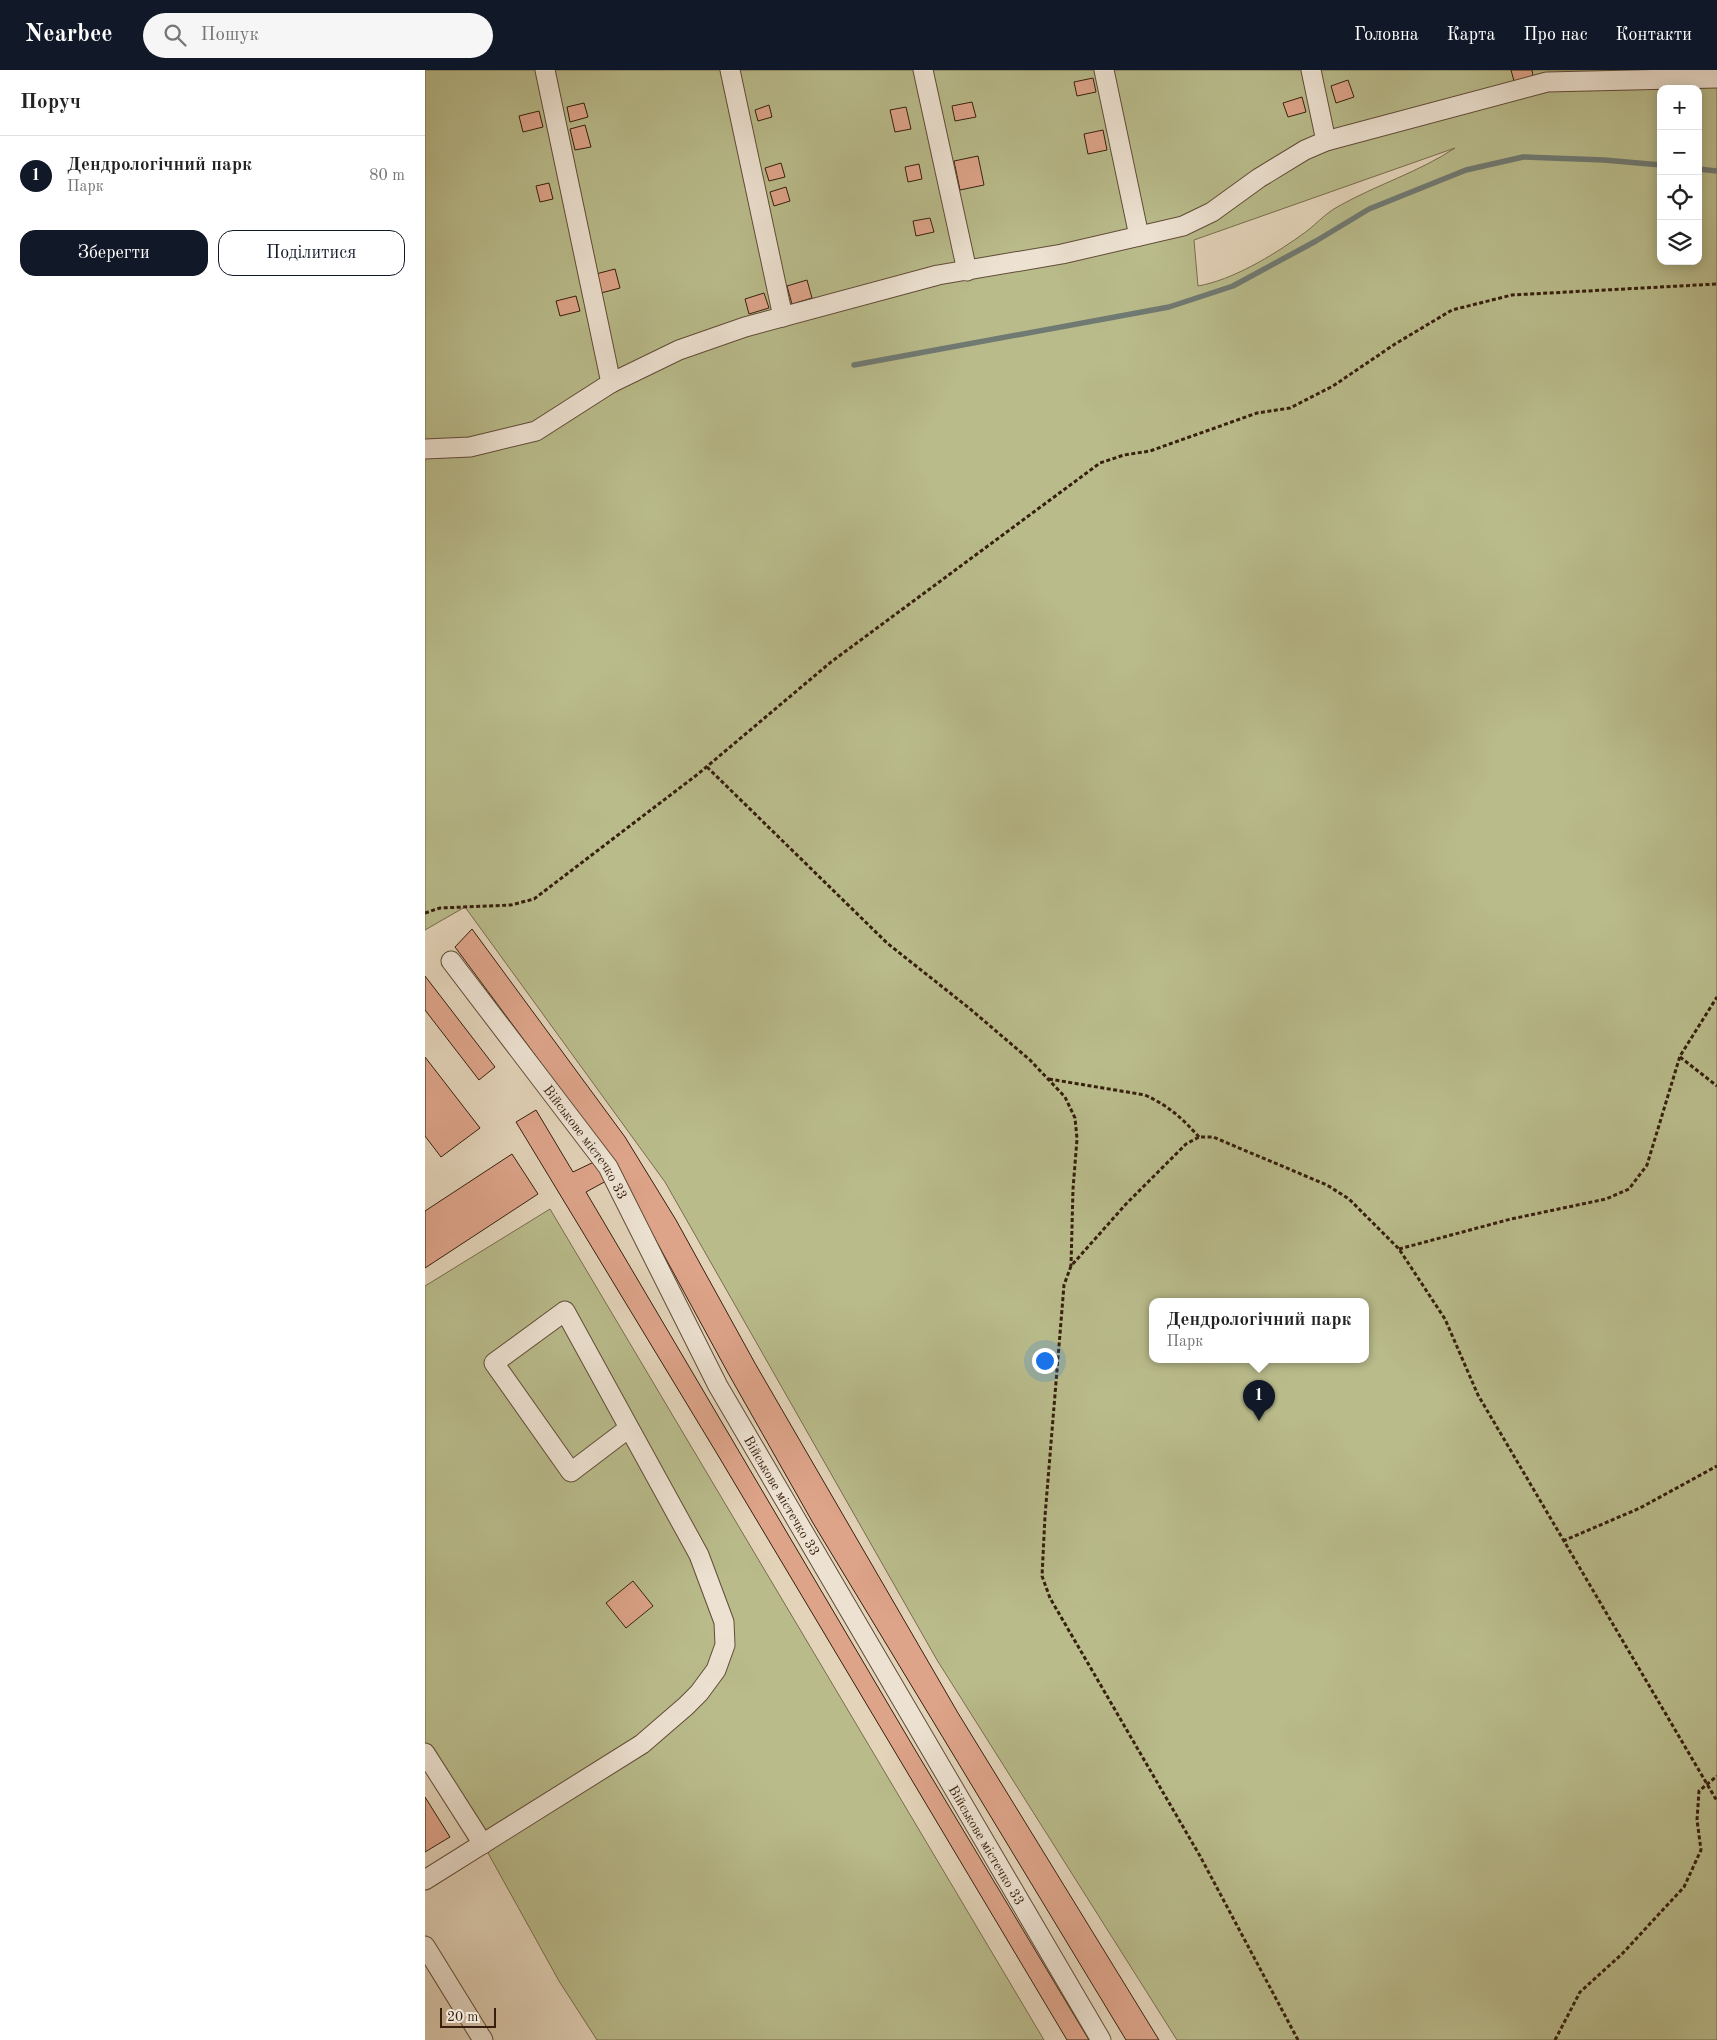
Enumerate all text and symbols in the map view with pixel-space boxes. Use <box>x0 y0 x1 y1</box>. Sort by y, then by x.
search box <box>143 13 493 58</box>
icon: search <box>161 21 189 49</box>
text: Nearbee <box>25 23 113 47</box>
text: Пошук <box>201 26 259 45</box>
text: Головна <box>1354 26 1419 44</box>
text: Карта <box>1447 26 1495 44</box>
text: Про нас <box>1523 26 1588 44</box>
text: Контакти <box>1616 26 1692 44</box>
map controls <box>1657 85 1702 265</box>
button: + <box>1657 85 1702 130</box>
text: Поруч <box>20 92 81 113</box>
button: − <box>1657 130 1702 175</box>
text: Дендрологічний парк <box>67 156 252 175</box>
text: 1 <box>31 168 41 184</box>
text: 80 m <box>369 168 405 184</box>
button: locate <box>1657 175 1702 220</box>
text: Парк <box>67 179 104 195</box>
button: layers <box>1657 220 1702 265</box>
button: Зберегти <box>20 230 208 276</box>
button: Поділитися <box>218 230 405 276</box>
street label: Військове містечко 33 <box>540 1083 629 1202</box>
popup <box>1149 1298 1369 1363</box>
text: Дендрологічний парк <box>1167 1311 1352 1330</box>
text: Парк <box>1167 1334 1203 1350</box>
your location <box>1032 1348 1058 1374</box>
pin: 1 <box>1243 1380 1275 1421</box>
street label: Військове містечко 33 <box>741 1434 822 1558</box>
street label: Військове містечко 33 <box>945 1783 1026 1908</box>
scale bar <box>440 2005 496 2028</box>
text: 20 m <box>447 2010 478 2024</box>

